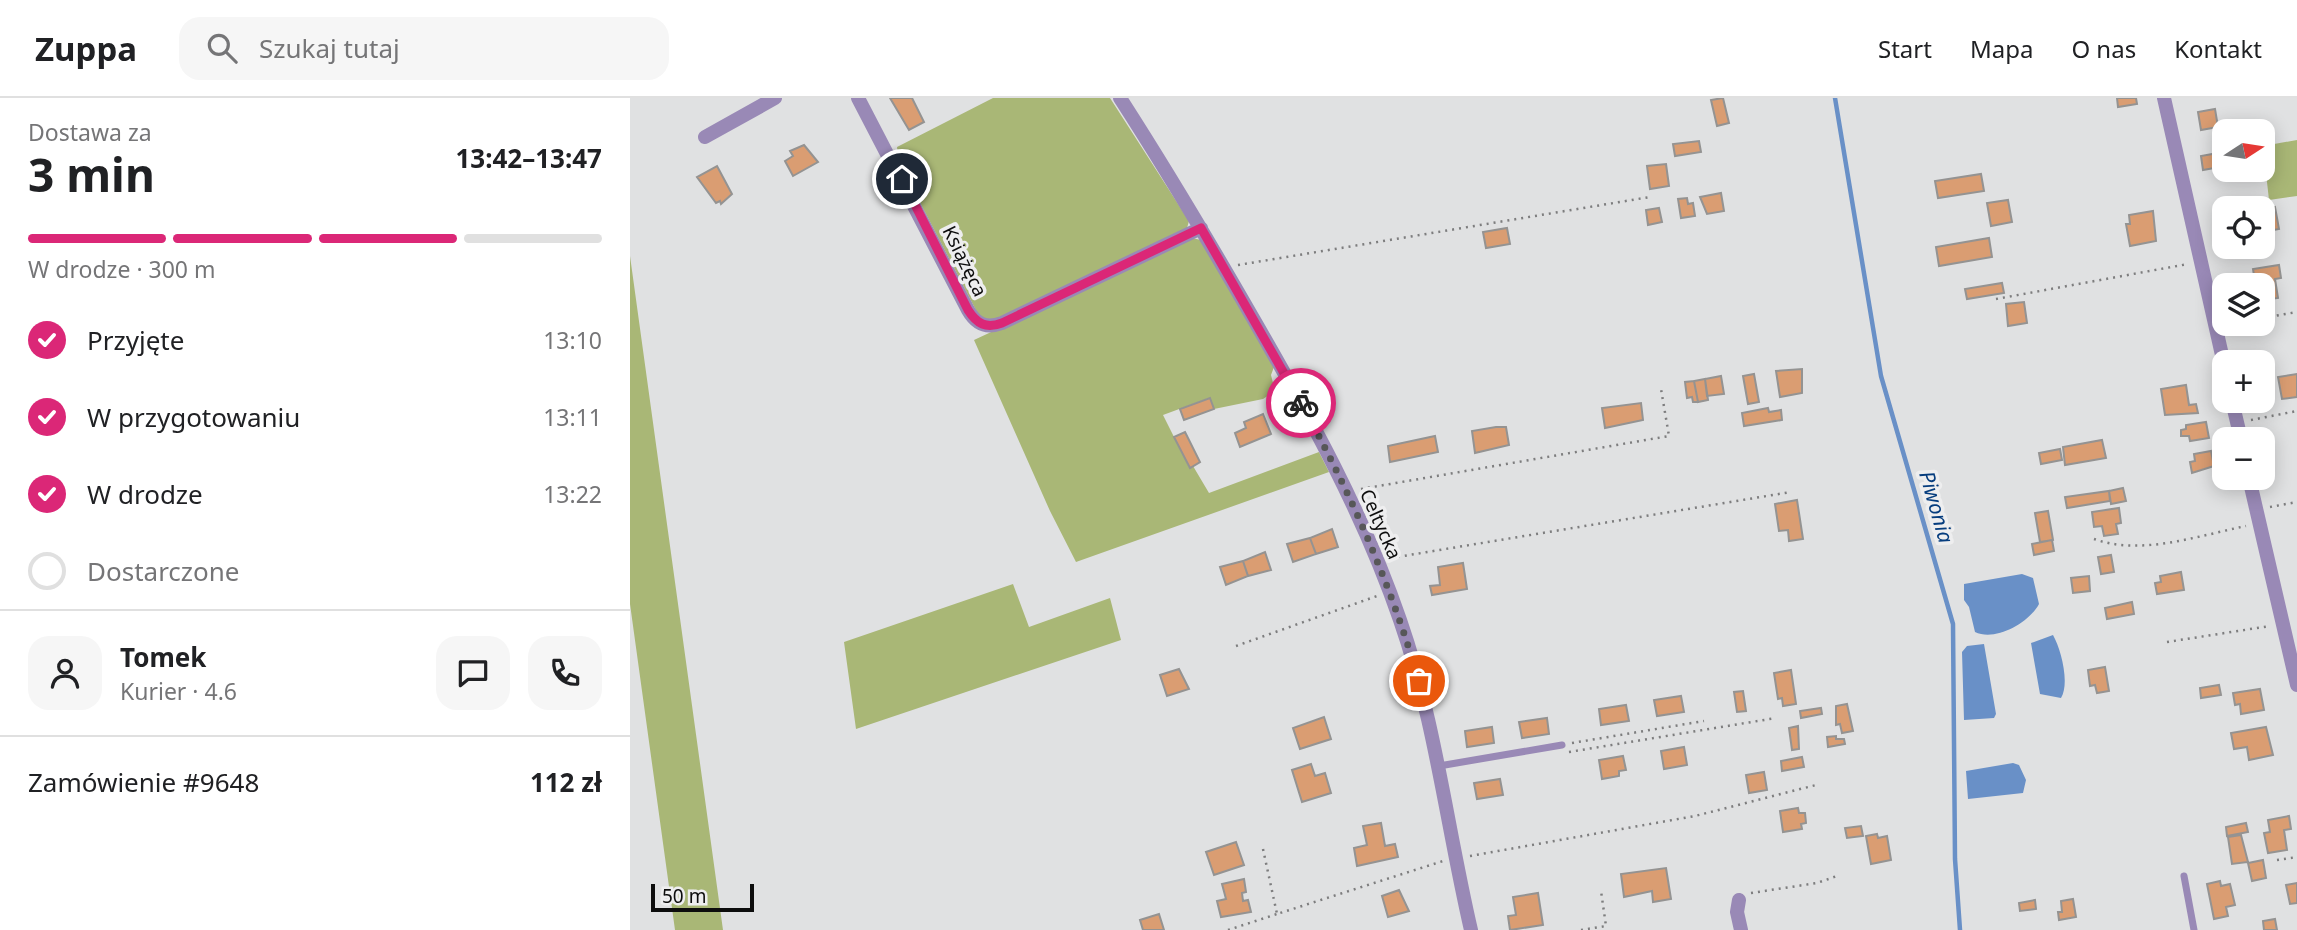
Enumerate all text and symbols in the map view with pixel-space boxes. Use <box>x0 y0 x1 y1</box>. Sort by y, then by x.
search box <box>179 17 669 80</box>
text: Zuppa <box>35 26 137 71</box>
icon: search <box>203 29 241 67</box>
text: Szukaj tutaj <box>259 30 400 66</box>
text: Start <box>1878 32 1932 65</box>
text: Mapa <box>1970 32 2033 65</box>
text: O nas <box>2071 32 2136 65</box>
text: Kontakt <box>2174 32 2262 65</box>
text: Dostawa za <box>28 116 152 148</box>
north arrow <box>2212 119 2275 182</box>
map controls <box>2212 119 2275 490</box>
text: 13:42–13:47 <box>455 140 602 176</box>
text: 3 min <box>28 143 155 205</box>
pin <box>872 149 932 209</box>
icon: home <box>883 160 921 198</box>
button: locate <box>2212 196 2275 259</box>
street label: Książęca <box>937 221 993 301</box>
text: W drodze · 300 m <box>28 253 215 285</box>
button: layers <box>2212 273 2275 336</box>
icon: check <box>28 321 66 359</box>
text: Przyjęte <box>87 322 184 358</box>
text: 13:10 <box>543 324 602 356</box>
button: + <box>2212 350 2275 413</box>
courier <box>1266 368 1336 438</box>
icon: bike <box>1282 384 1320 422</box>
icon: check <box>28 398 66 436</box>
text: W przygotowaniu <box>87 399 300 435</box>
text: 13:11 <box>543 401 602 433</box>
button: − <box>2212 427 2275 490</box>
water label: Piwonia <box>1913 467 1961 546</box>
icon: check <box>28 475 66 513</box>
text: W drodze <box>87 476 203 512</box>
text: 13:22 <box>543 478 602 510</box>
street label: Celtycka <box>1354 485 1408 563</box>
text: Dostarczone <box>87 553 240 589</box>
button: person <box>28 636 102 710</box>
button: chat <box>436 636 510 710</box>
button: phone <box>528 636 602 710</box>
text: Tomek <box>120 639 206 675</box>
pin <box>1389 651 1449 711</box>
icon: bag <box>1400 662 1438 700</box>
text: Kurier · 4.6 <box>120 675 237 707</box>
text: Zamówienie #9648 <box>28 764 259 800</box>
text: 112 zł <box>530 764 602 800</box>
scale bar <box>651 881 754 913</box>
text: 50 m <box>662 883 706 909</box>

